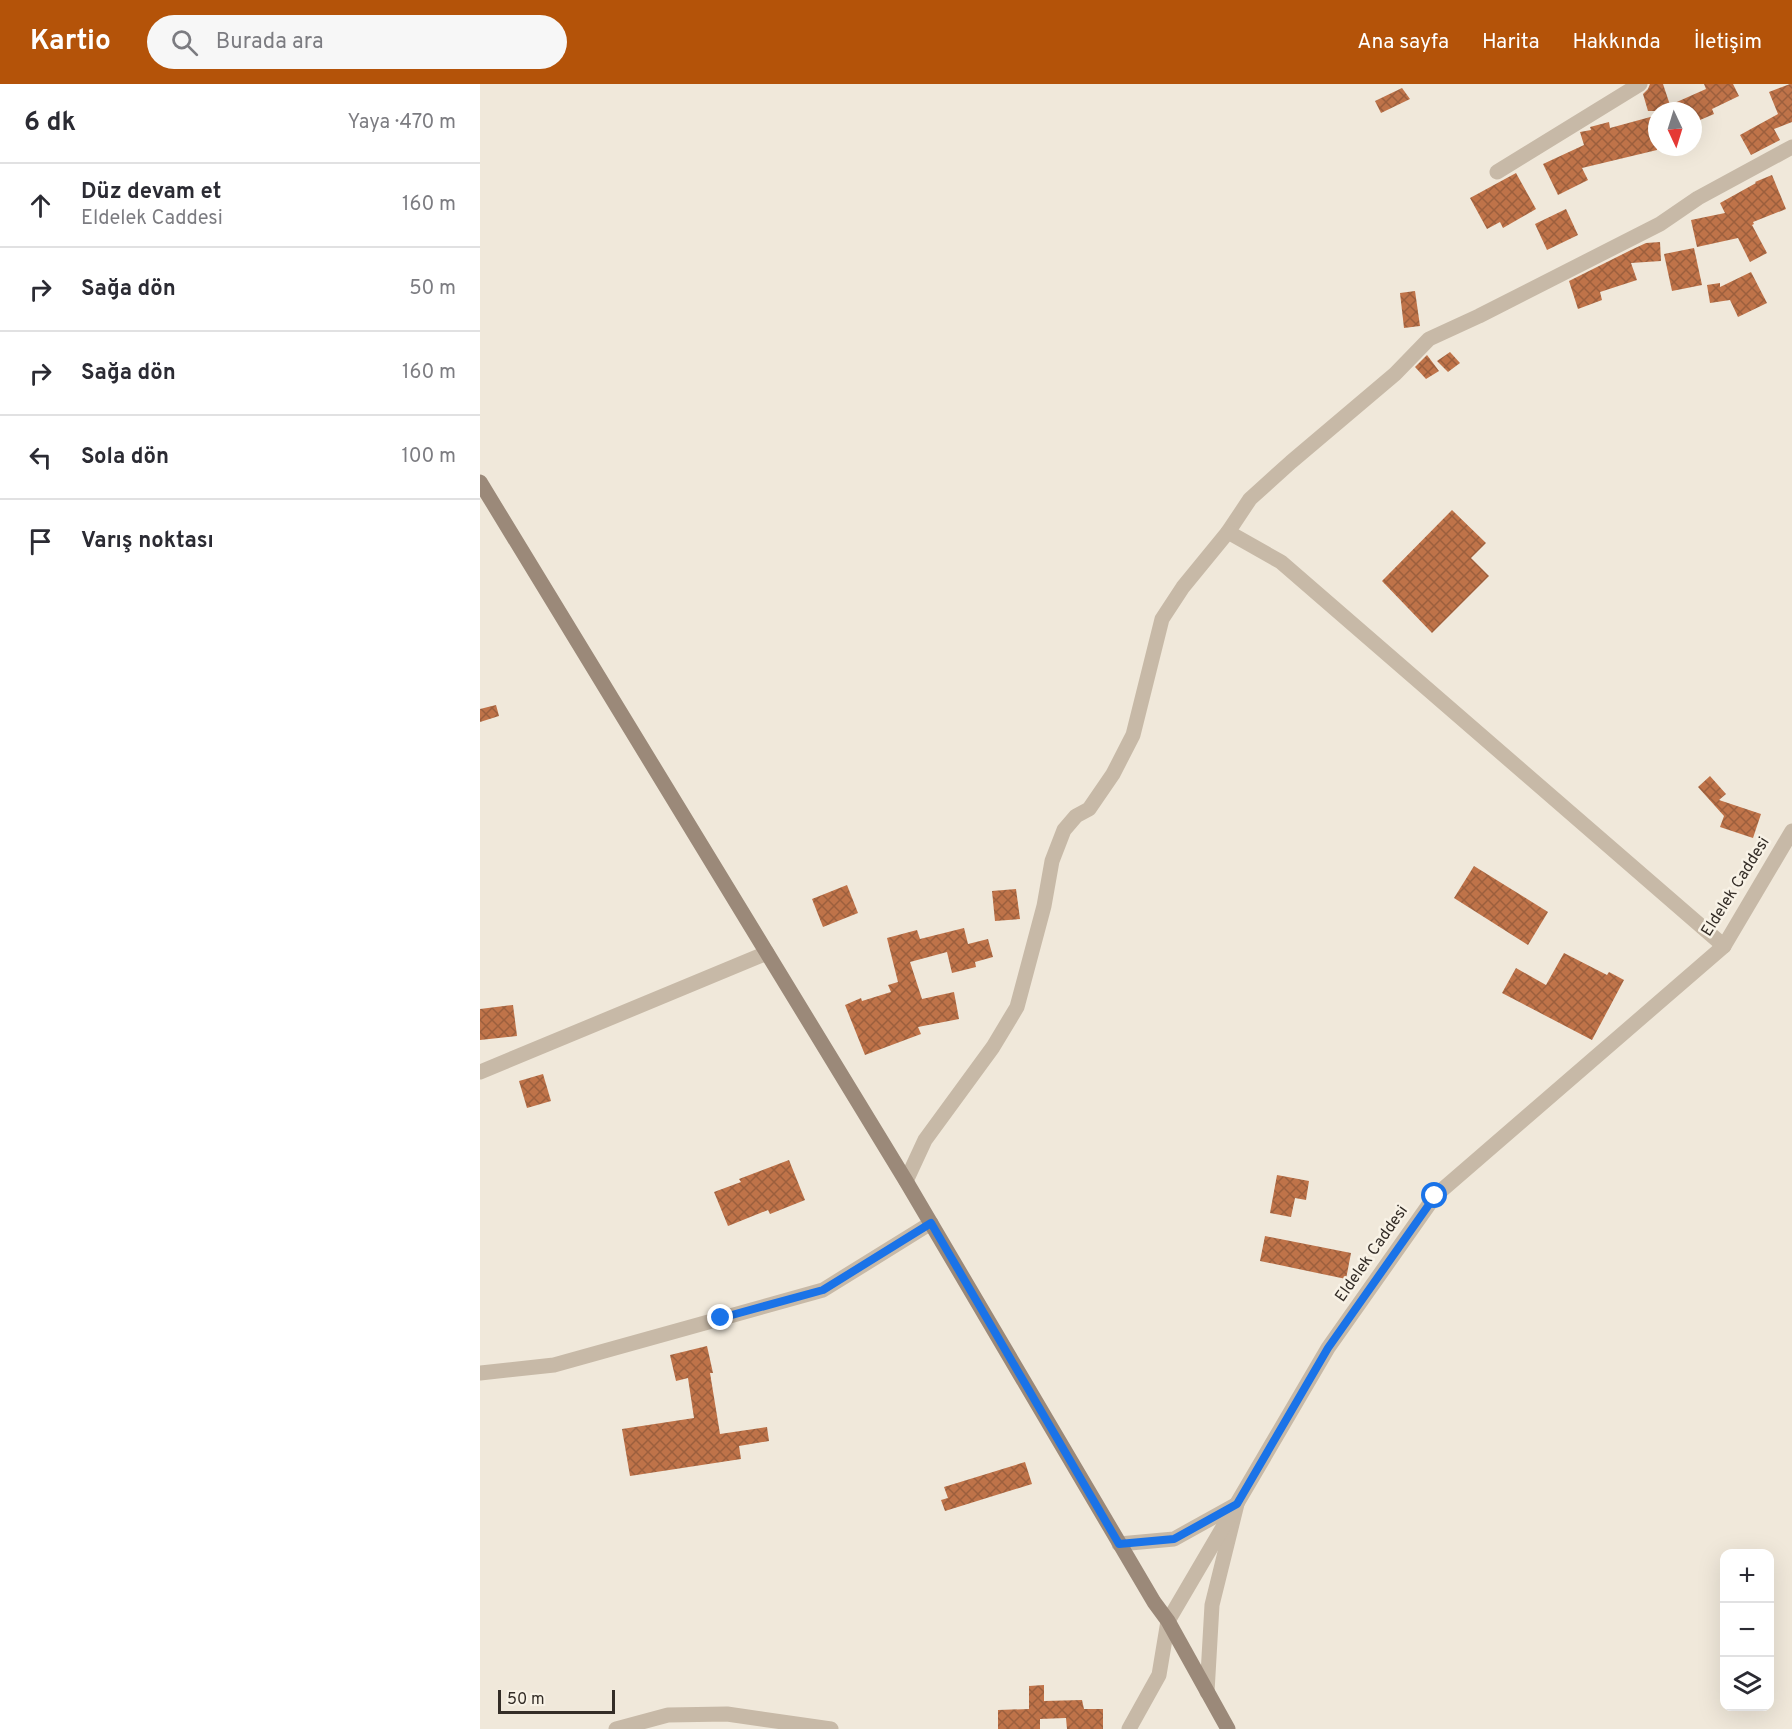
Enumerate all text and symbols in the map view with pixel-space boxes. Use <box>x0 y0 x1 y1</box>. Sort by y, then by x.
search box <box>147 15 567 69</box>
text: Kartio <box>30 24 111 60</box>
icon: search <box>168 26 201 59</box>
text: Burada ara <box>216 29 324 56</box>
text: Ana sayfa <box>1357 29 1449 56</box>
text: Harita <box>1482 29 1540 56</box>
text: Hakkında <box>1573 29 1661 56</box>
text: İletişim <box>1694 29 1762 56</box>
north arrow <box>1648 102 1702 156</box>
text: 6 dk <box>24 107 76 140</box>
text: Yaya · 470 m <box>347 110 456 136</box>
text: Düz devam et <box>81 179 221 206</box>
icon: ahead <box>24 189 57 222</box>
text: 160 m <box>402 192 456 218</box>
text: Eldelek Caddesi <box>81 206 223 232</box>
icon: right <box>24 273 57 306</box>
text: Sağa dön <box>81 276 176 303</box>
text: 50 m <box>409 276 456 302</box>
icon: right <box>24 357 57 390</box>
text: Sağa dön <box>81 360 176 387</box>
text: 160 m <box>402 360 456 386</box>
icon: left <box>24 441 57 474</box>
text: Sola dön <box>81 444 169 471</box>
text: 100 m <box>401 444 456 470</box>
icon: arrive <box>24 525 57 558</box>
text: Varış noktası <box>81 528 214 555</box>
street label: Eldelek Caddesi <box>1697 834 1775 940</box>
route start <box>1421 1182 1447 1208</box>
street label: Eldelek Caddesi <box>1331 1202 1413 1306</box>
route end <box>707 1304 733 1330</box>
map controls <box>1720 1549 1774 1711</box>
button: + <box>1720 1549 1774 1603</box>
button: − <box>1720 1603 1774 1657</box>
button: layers <box>1720 1657 1774 1711</box>
scale bar <box>498 1687 615 1714</box>
text: 50 m <box>507 1690 545 1710</box>

